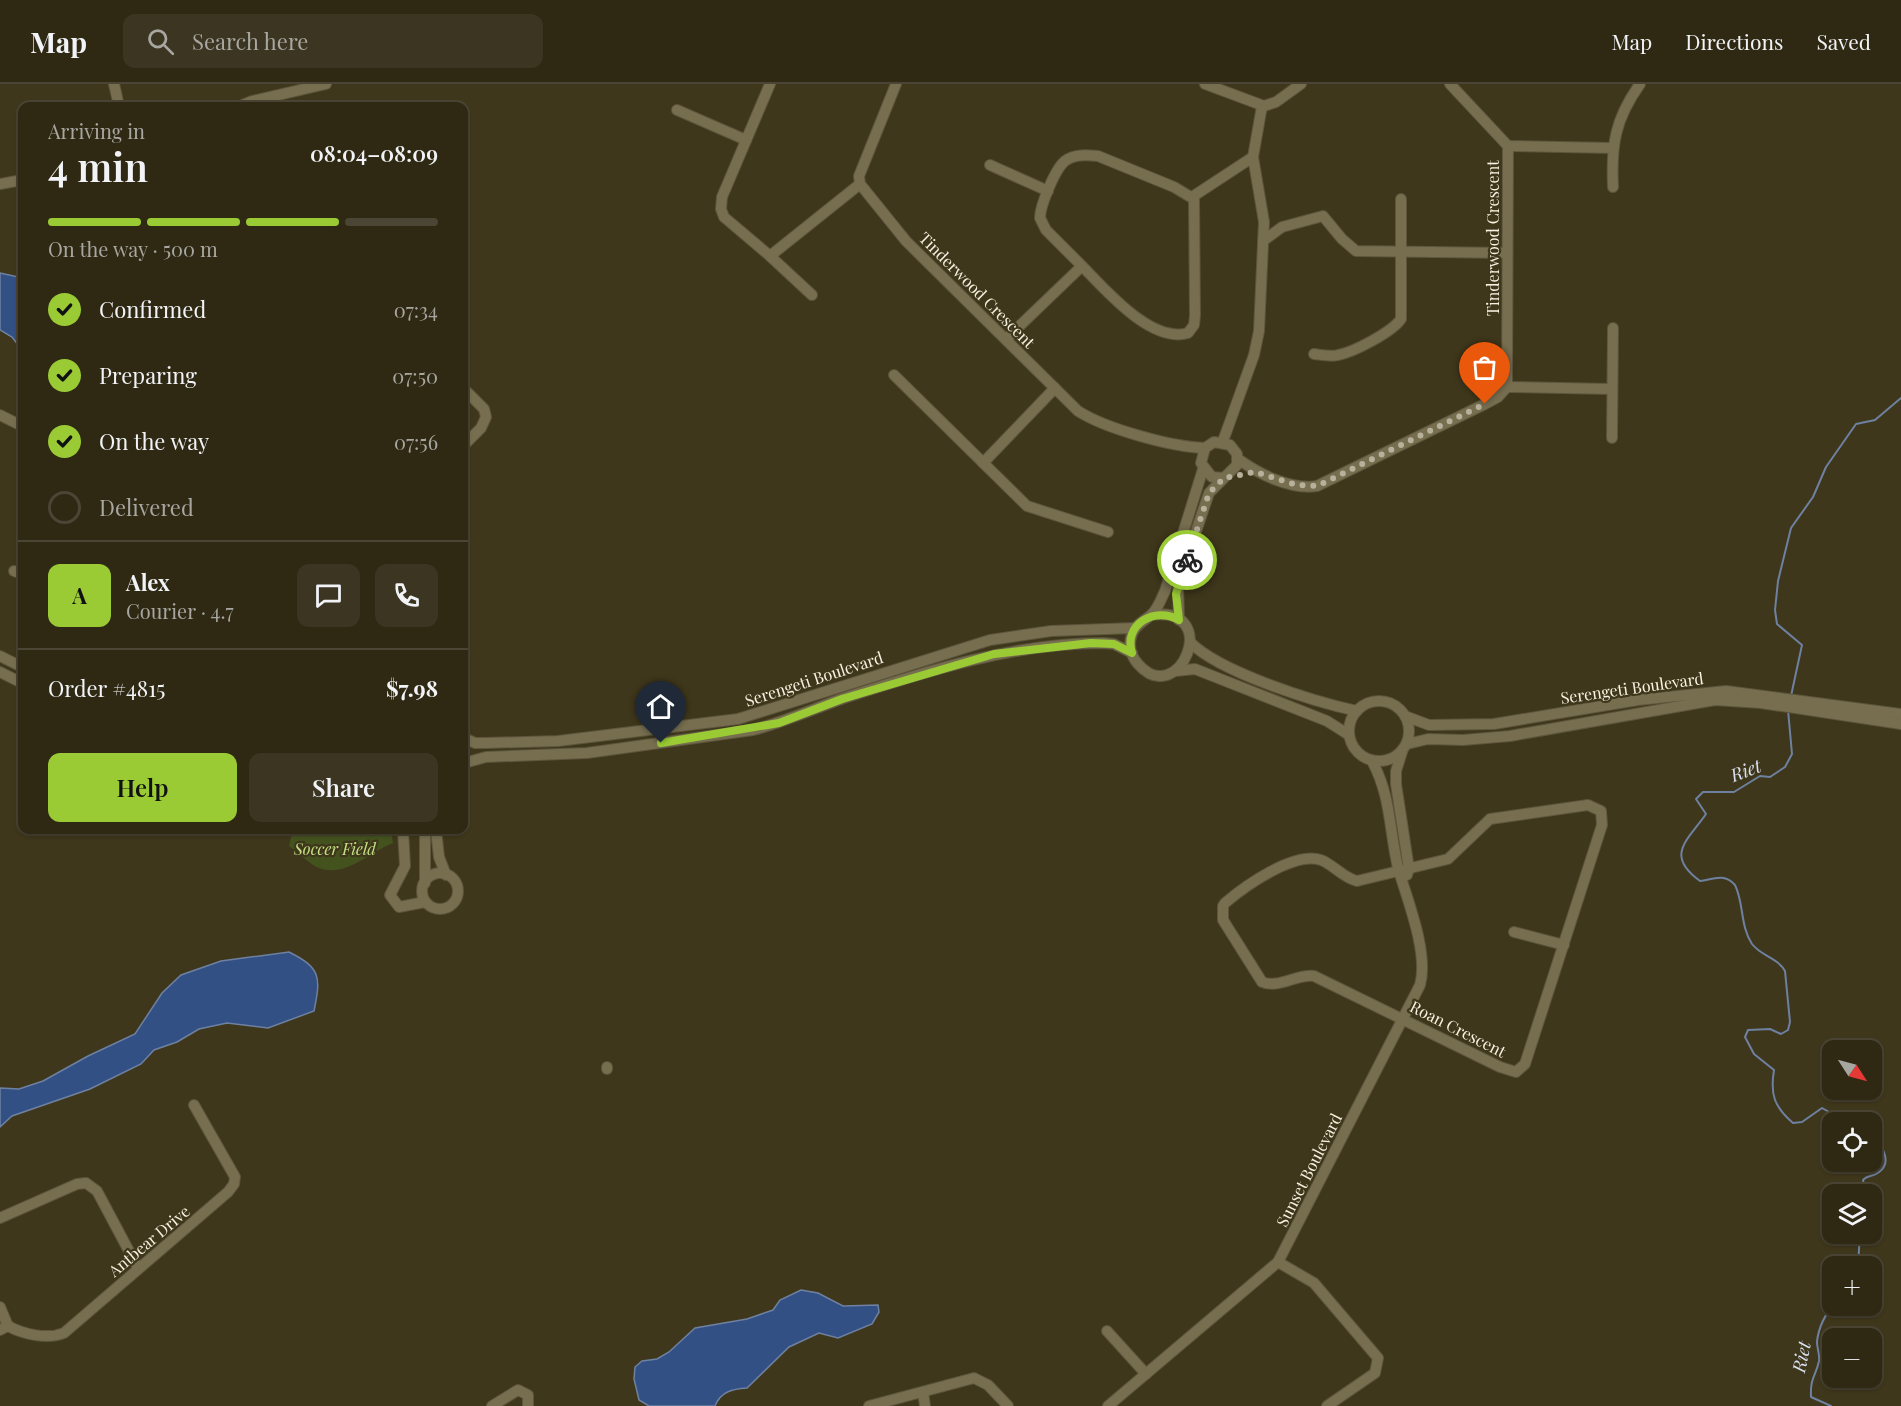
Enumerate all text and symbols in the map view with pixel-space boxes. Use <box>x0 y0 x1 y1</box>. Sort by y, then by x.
search box <box>123 14 543 68</box>
text: Map <box>30 23 87 60</box>
icon: search <box>144 25 177 58</box>
text: Search here <box>192 26 308 56</box>
text: Map <box>1611 27 1652 55</box>
text: Directions <box>1685 27 1783 55</box>
text: Saved <box>1816 27 1871 55</box>
text: Arriving in <box>48 117 145 144</box>
text: 08:04–08:09 <box>310 138 438 168</box>
text: 4 min <box>48 140 148 192</box>
street label: Tinderwood Crescent <box>1482 160 1503 316</box>
street label: Tinderwood Crescent <box>915 227 1040 352</box>
text: On the way · 500 m <box>48 235 218 262</box>
icon: check <box>48 293 81 326</box>
text: Confirmed <box>99 294 206 324</box>
text: 07:34 <box>394 296 438 323</box>
pin <box>1459 342 1510 404</box>
icon: bag <box>1468 351 1501 384</box>
icon: check <box>48 359 81 392</box>
text: Preparing <box>99 360 197 390</box>
text: 07:50 <box>392 362 438 389</box>
icon: check <box>48 425 81 458</box>
text: On the way <box>99 426 209 456</box>
text: 07:56 <box>394 428 438 455</box>
text: Delivered <box>99 492 194 522</box>
courier <box>1157 530 1217 590</box>
icon: bike <box>1171 544 1204 577</box>
button: chat <box>297 564 360 627</box>
button: phone <box>375 564 438 627</box>
text: Alex <box>126 567 170 597</box>
text: A <box>72 580 87 610</box>
text: Courier · 4.7 <box>126 597 234 624</box>
street label: Serengeti Boulevard <box>742 646 886 711</box>
street label: Serengeti Boulevard <box>1559 667 1705 708</box>
text: Order #4815 <box>48 673 165 703</box>
text: $7.98 <box>386 673 438 703</box>
pin <box>635 681 686 743</box>
icon: home <box>644 690 677 723</box>
button: Help <box>48 753 237 822</box>
button: Share <box>249 753 438 822</box>
water label: Riet <box>1726 753 1765 787</box>
park label: Soccer Field <box>293 838 377 859</box>
street label: Roan Crescent <box>1407 995 1510 1062</box>
north arrow <box>1822 1040 1882 1100</box>
map controls <box>1822 1040 1882 1388</box>
street label: Sunset Boulevard <box>1271 1110 1346 1230</box>
button: locate <box>1822 1112 1882 1172</box>
button: layers <box>1822 1184 1882 1244</box>
street label: Antbear Drive <box>103 1200 194 1282</box>
button: + <box>1822 1256 1882 1316</box>
button: − <box>1822 1328 1882 1388</box>
water label: Riet <box>1786 1338 1816 1376</box>

